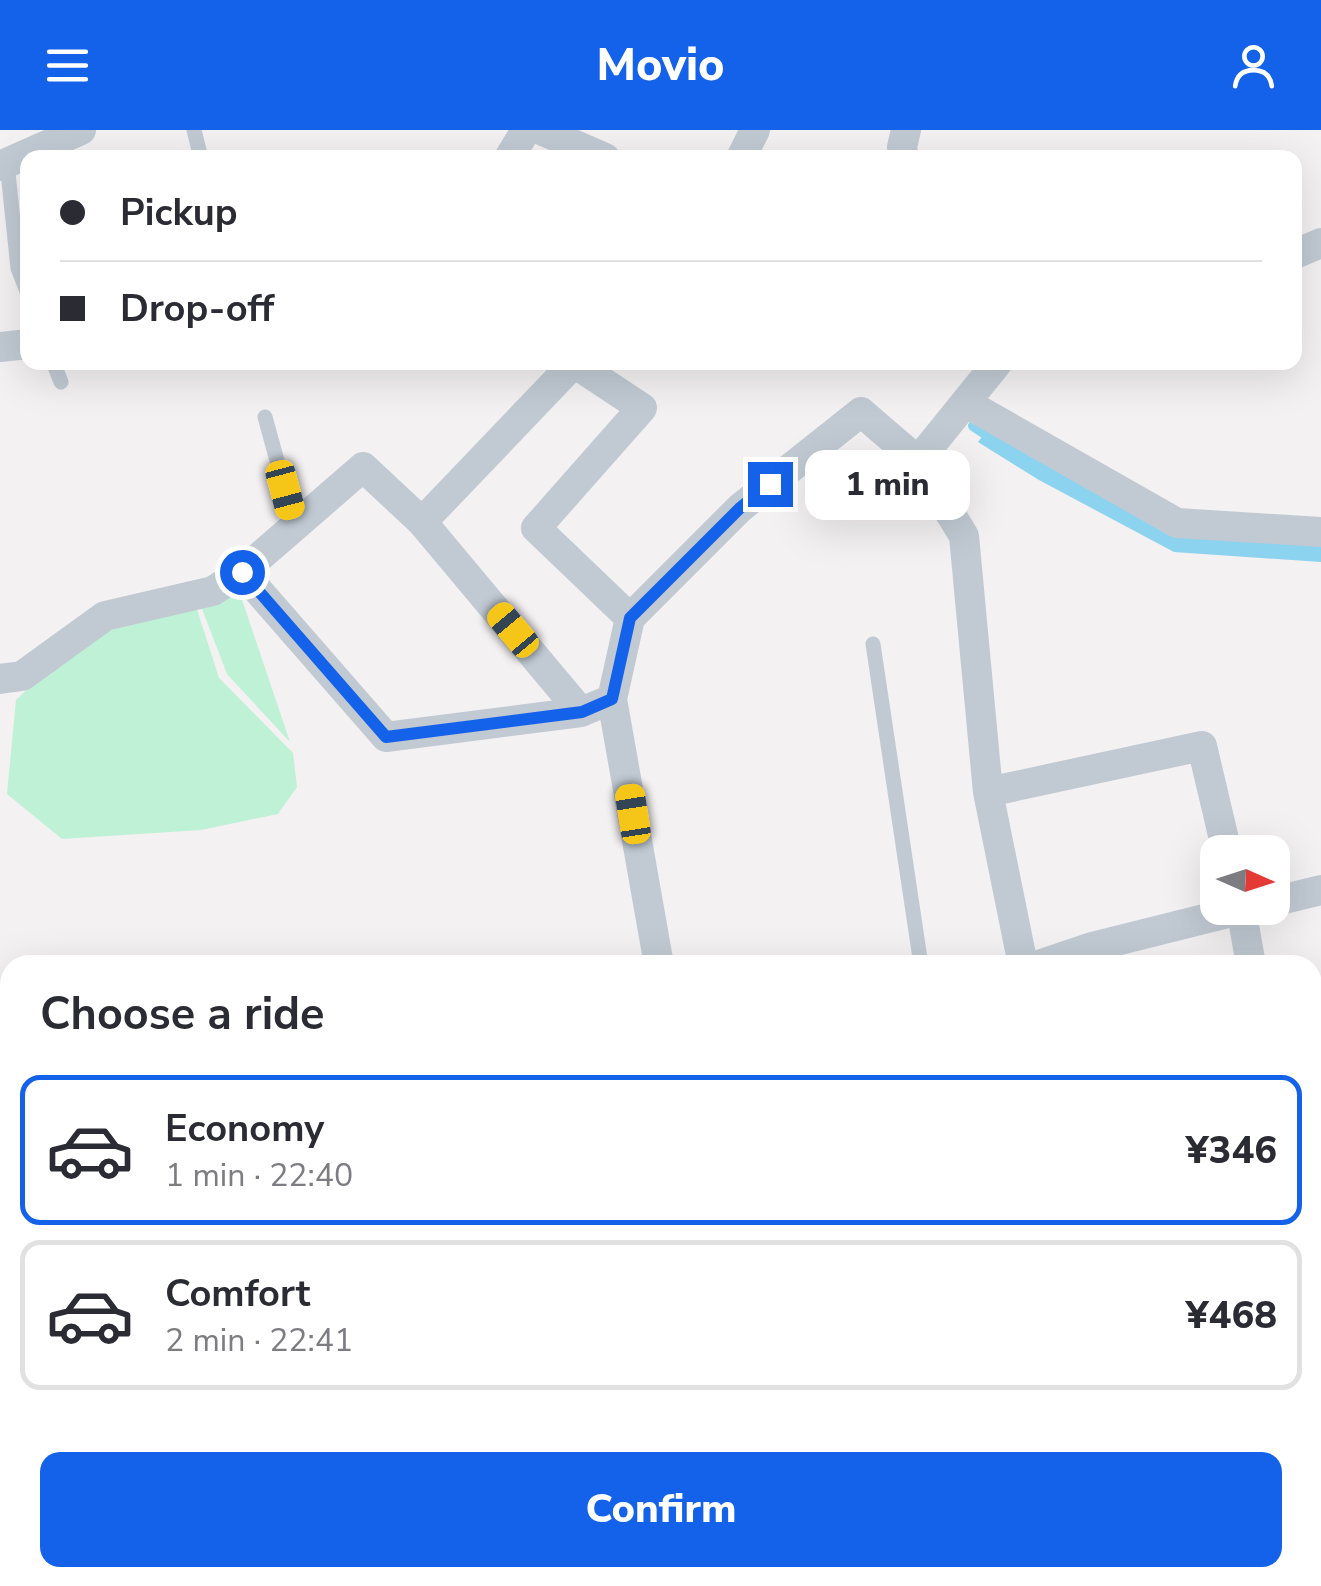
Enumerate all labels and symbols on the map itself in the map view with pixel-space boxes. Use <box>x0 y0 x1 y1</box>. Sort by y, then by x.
callout: 1 min <box>805 449 970 519</box>
car <box>263 457 307 523</box>
route end <box>748 462 793 507</box>
route start <box>220 550 265 595</box>
car <box>482 597 544 663</box>
car <box>613 782 653 846</box>
north arrow <box>1200 835 1290 925</box>

